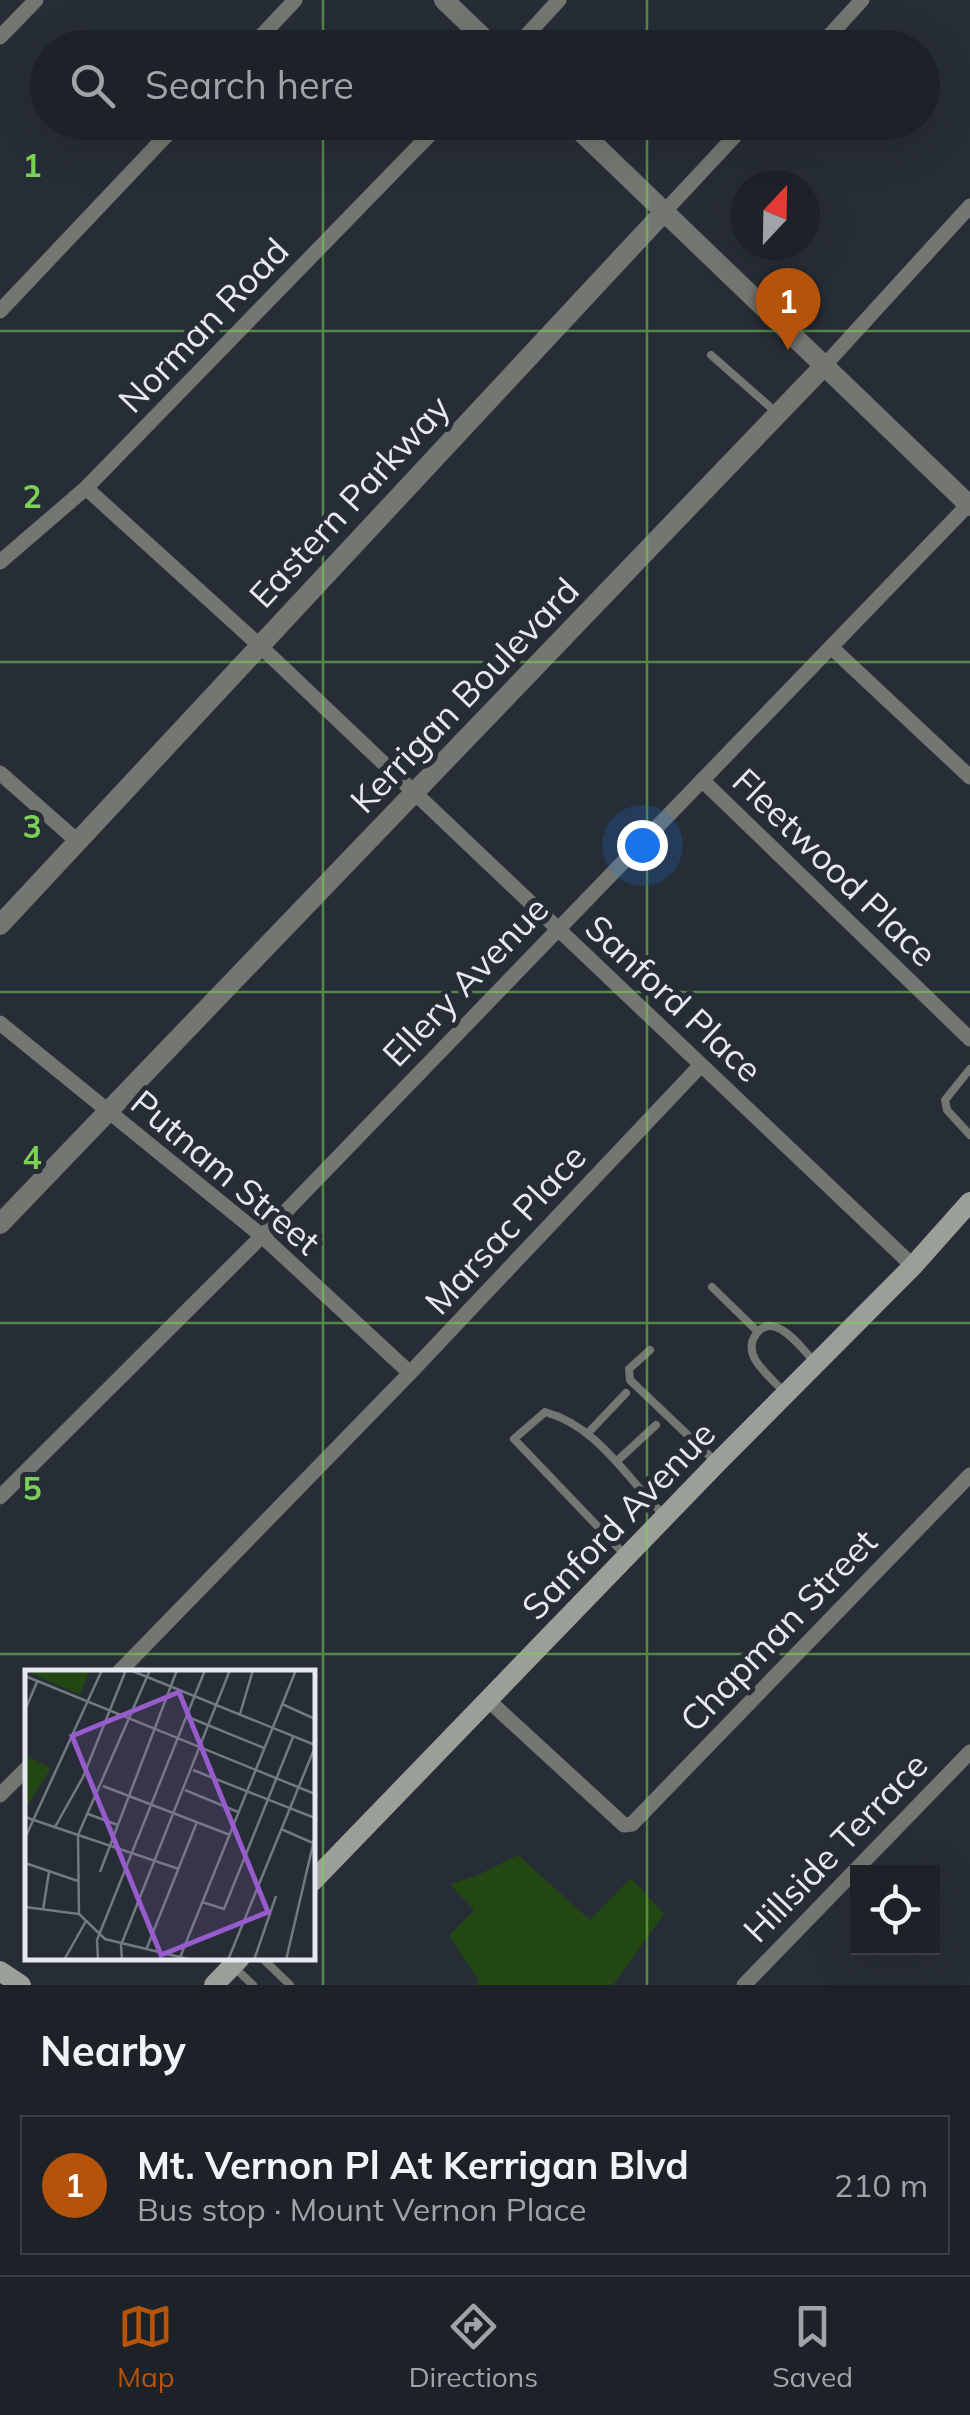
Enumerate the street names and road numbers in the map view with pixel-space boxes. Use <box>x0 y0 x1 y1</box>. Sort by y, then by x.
street label: Norman Road <box>109 228 297 422</box>
street label: Eastern Parkway <box>239 385 459 616</box>
street label: Kerrigan Boulevard <box>340 568 588 822</box>
street label: Fleetwood Place <box>724 758 946 976</box>
street label: Ellery Avenue <box>373 887 557 1075</box>
street label: Sanford Place <box>577 905 771 1091</box>
street label: Putnam Street <box>123 1080 329 1264</box>
street label: Marsac Place <box>415 1135 595 1323</box>
street label: Sanford Avenue <box>512 1412 724 1628</box>
street label: Chapman Street <box>670 1520 886 1740</box>
street label: Hillside Terrace <box>734 1743 936 1951</box>

